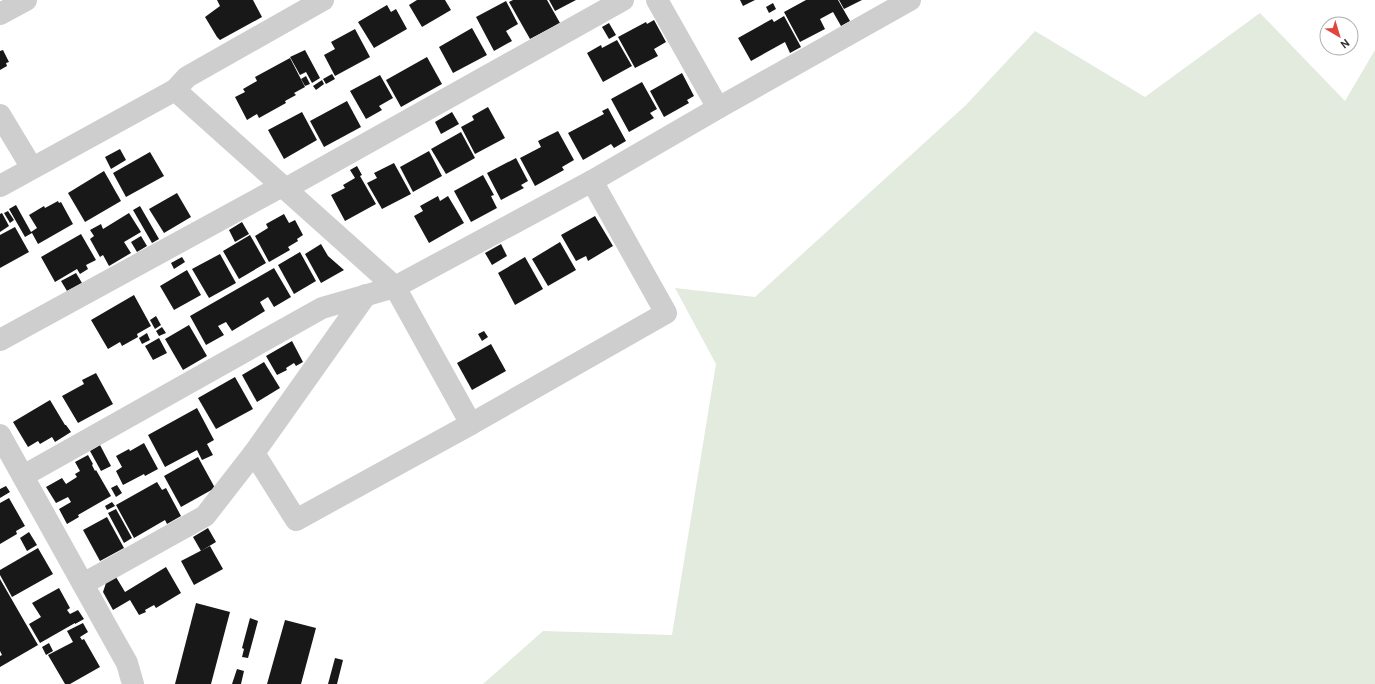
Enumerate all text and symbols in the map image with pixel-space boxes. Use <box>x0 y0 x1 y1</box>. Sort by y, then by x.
north arrow <box>1319 16 1359 56</box>
text: N <box>1337 35 1352 51</box>

